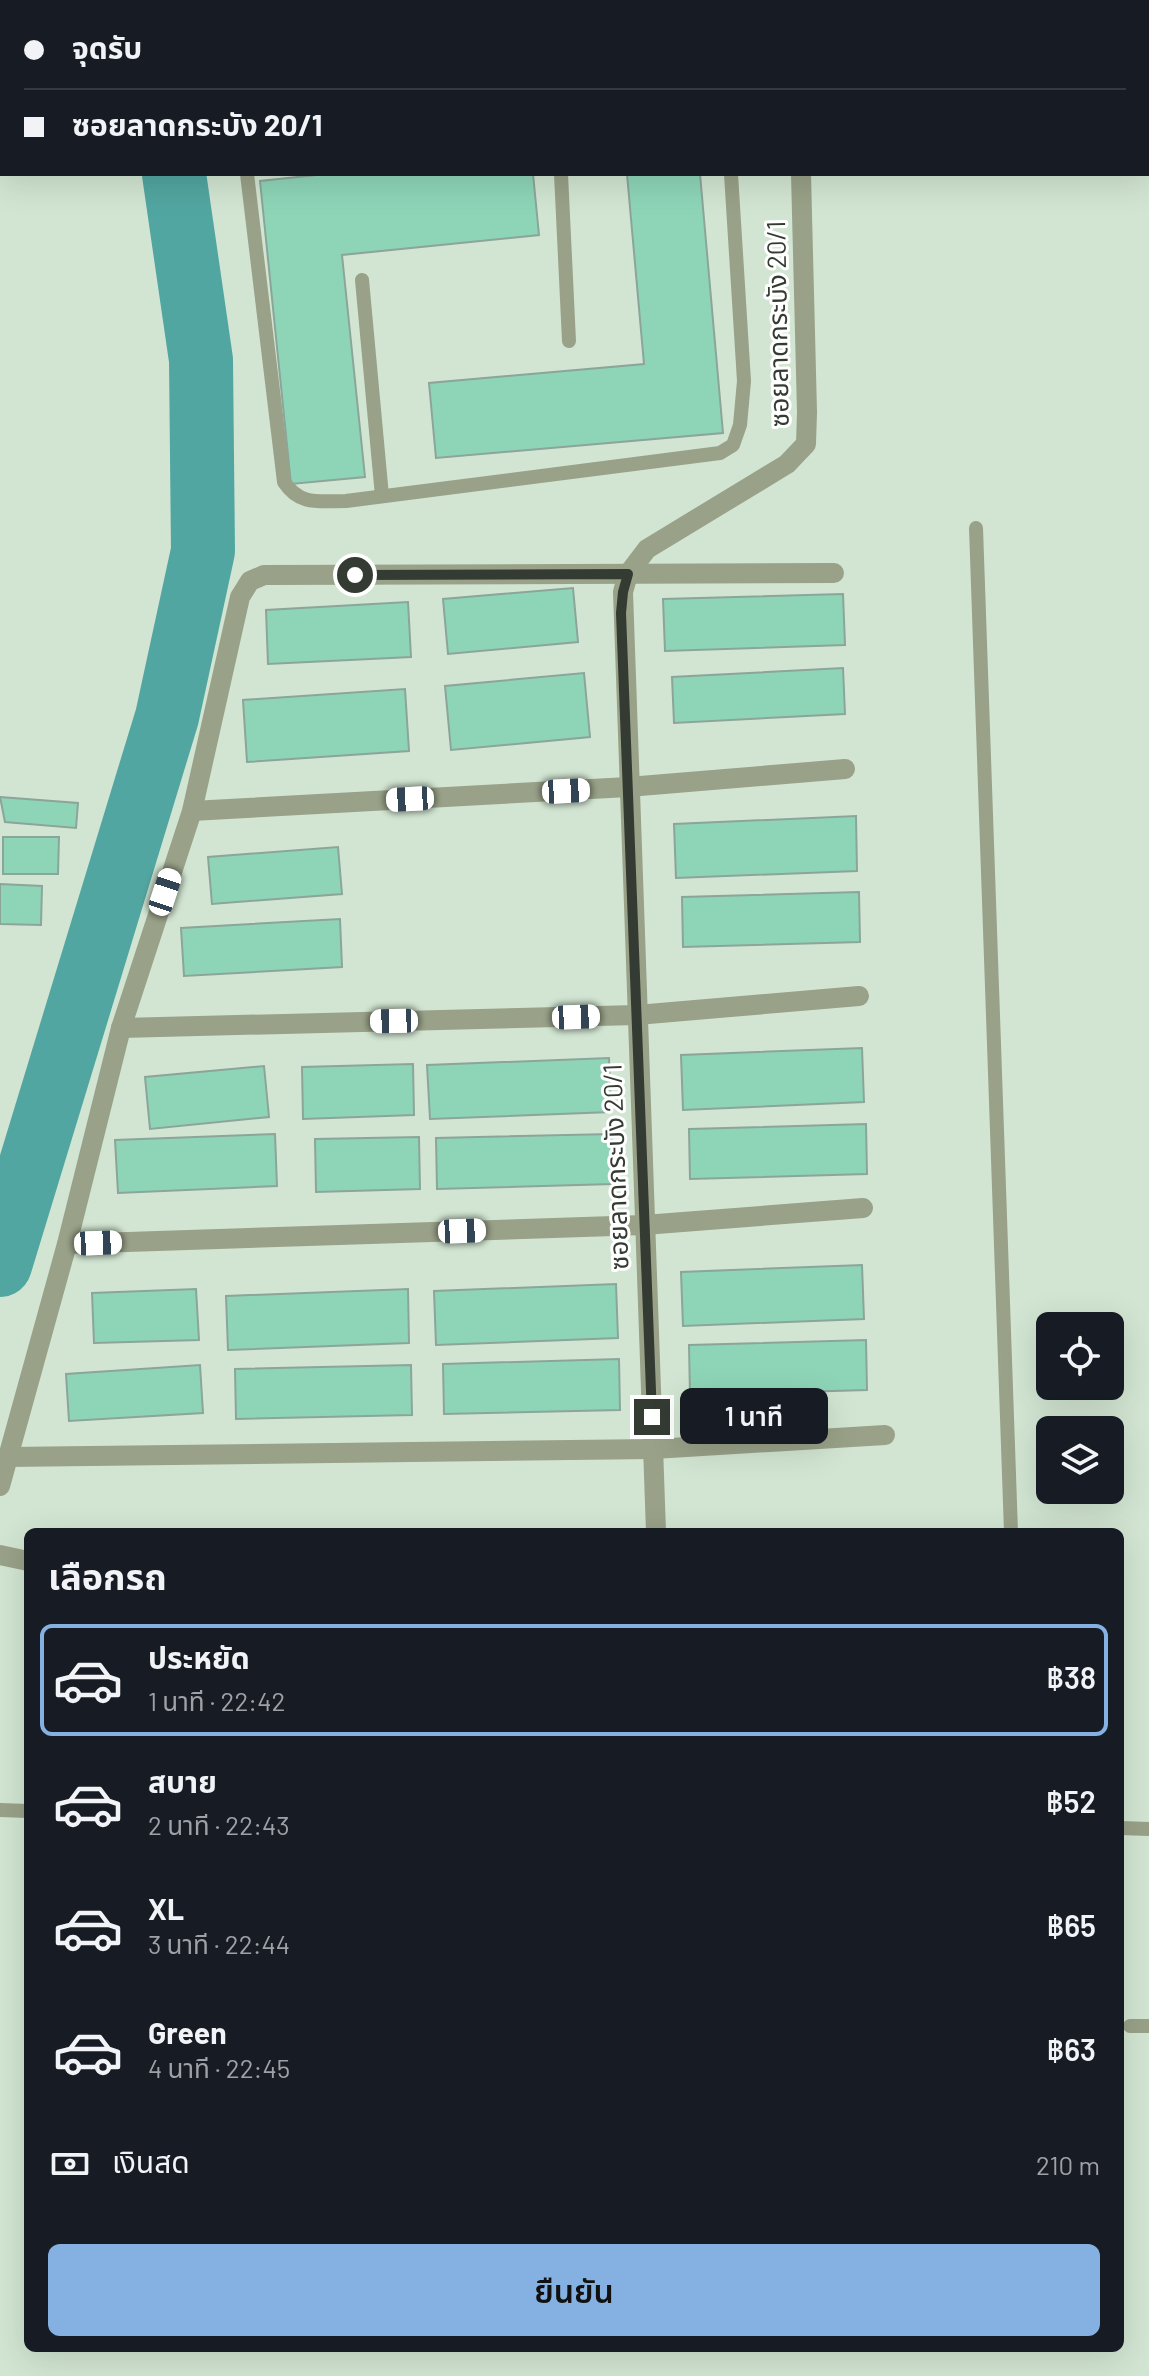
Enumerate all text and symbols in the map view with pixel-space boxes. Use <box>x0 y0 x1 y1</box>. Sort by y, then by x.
text: จุดรับ <box>72 29 142 65</box>
text: ซอยลาดกระบัง 20/1 <box>72 106 322 142</box>
street label: ซอยลาดกระบัง 20/1 <box>759 221 794 427</box>
route start <box>337 557 373 593</box>
car <box>541 778 591 804</box>
car <box>385 786 435 812</box>
car <box>146 865 184 919</box>
car <box>552 1004 600 1030</box>
car <box>370 1009 418 1033</box>
street label: ซอยลาดกระบัง 20/1 <box>595 1063 634 1271</box>
car <box>438 1218 486 1244</box>
car <box>74 1230 122 1256</box>
map controls <box>1036 1312 1124 1504</box>
button: locate <box>1036 1312 1124 1400</box>
callout: 1 นาที <box>680 1389 828 1445</box>
route end <box>634 1399 670 1435</box>
text: 1 นาที <box>725 1400 783 1431</box>
button: layers <box>1036 1416 1124 1504</box>
text: เลือกรถ <box>48 1554 167 1597</box>
text: ประหยัด <box>148 1639 250 1675</box>
icon: car <box>52 1644 124 1716</box>
text: ฿38 <box>1047 1659 1096 1695</box>
text: 1 นาที · 22:42 <box>148 1685 285 1716</box>
text: สบาย <box>148 1763 217 1799</box>
icon: car <box>52 1768 124 1840</box>
text: ฿52 <box>1046 1783 1096 1819</box>
text: 2 นาที · 22:43 <box>148 1809 290 1840</box>
text: XL <box>148 1890 184 1926</box>
icon: car <box>52 1892 124 1964</box>
text: ฿65 <box>1047 1907 1096 1943</box>
text: 3 นาที · 22:44 <box>148 1928 290 1959</box>
text: Green <box>148 2014 227 2050</box>
icon: car <box>52 2016 124 2088</box>
text: ฿63 <box>1047 2031 1096 2067</box>
text: 4 นาที · 22:45 <box>148 2052 290 2083</box>
icon: cash <box>48 2142 92 2186</box>
text: เงินสด <box>112 2143 190 2179</box>
text: 210 m <box>1036 2149 1100 2180</box>
button: ยืนยัน <box>48 2244 1100 2336</box>

